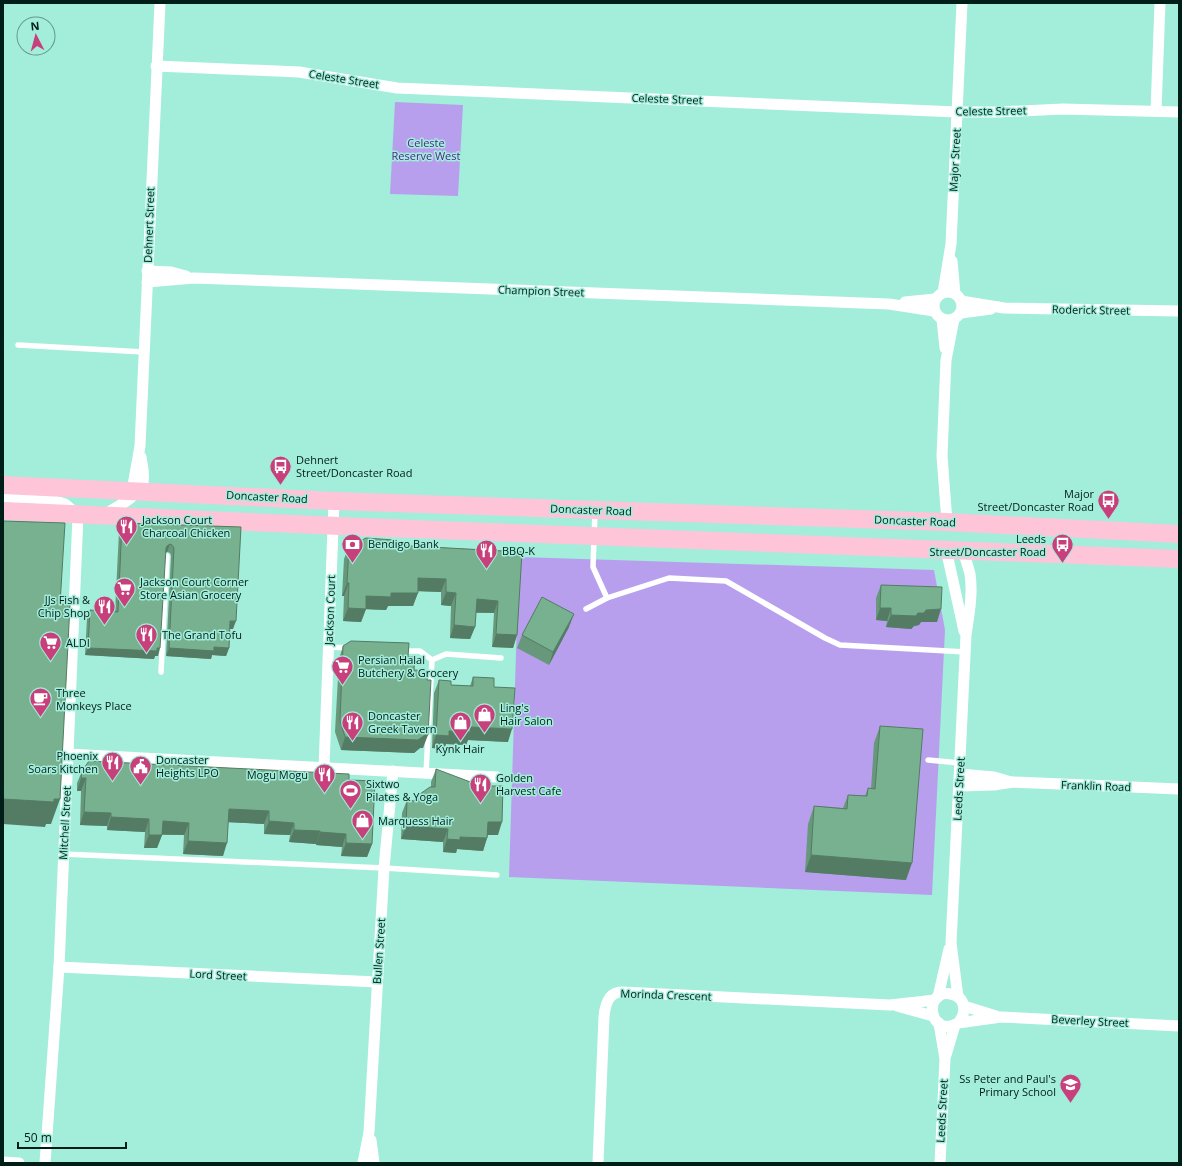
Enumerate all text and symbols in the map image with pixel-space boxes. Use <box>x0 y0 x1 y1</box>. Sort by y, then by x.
north arrow <box>16 16 56 56</box>
text: N <box>30 18 40 33</box>
street label: Celeste Street <box>308 66 380 91</box>
street label: Celeste Street <box>631 90 703 107</box>
street label: Celeste Street <box>955 102 1027 119</box>
street label: Major Street <box>945 128 964 192</box>
park label: Celeste Reserve West <box>392 135 461 163</box>
street label: Dehnert Street <box>140 187 157 263</box>
street label: Champion Street <box>498 281 585 300</box>
street label: Roderick Street <box>1052 301 1130 318</box>
place label: Dehnert Street/Doncaster Road <box>296 452 412 480</box>
bus stop icon: Dehnert Street/Doncaster Road <box>267 453 293 486</box>
place label: Major Street/Doncaster Road <box>978 486 1094 514</box>
street label: Doncaster Road <box>226 487 308 506</box>
bus stop icon: Major Street/Doncaster Road <box>1096 487 1122 520</box>
street label: Doncaster Road <box>550 501 632 518</box>
place label: Jackson Court Charcoal Chicken <box>141 512 230 540</box>
street label: Doncaster Road <box>874 512 956 529</box>
restaurant icon: Jackson Court Charcoal Chicken <box>114 513 140 546</box>
bank icon: Bendigo Bank <box>339 531 365 564</box>
place label: Leeds Street/Doncaster Road <box>930 531 1046 559</box>
bus stop icon: Leeds Street/Doncaster Road <box>1049 532 1075 565</box>
place label: Bendigo Bank <box>368 536 439 551</box>
restaurant icon: BBQ-K <box>473 538 499 571</box>
place label: BBQ-K <box>502 543 535 558</box>
place label: Jackson Court Corner Store Asian Grocery <box>139 574 249 602</box>
supermarket icon: Jackson Court Corner Store Asian Grocery <box>111 575 137 608</box>
street label: Jackson Court <box>321 575 338 646</box>
place label: JJs Fish & Chip Shop <box>38 592 90 620</box>
restaurant icon: JJs Fish & Chip Shop <box>92 593 118 626</box>
restaurant icon: The Grand Tofu <box>134 622 160 655</box>
place label: The Grand Tofu <box>162 627 242 642</box>
supermarket icon: ALDI <box>38 630 64 663</box>
place label: ALDI <box>66 635 90 650</box>
place label: Persian Halal Butchery & Grocery <box>358 652 459 680</box>
supermarket icon: Persian Halal Butchery & Grocery <box>330 653 356 686</box>
place label: Three Monkeys Place <box>56 685 132 713</box>
cafe icon: Three Monkeys Place <box>27 686 53 719</box>
place label: Ling's Hair Salon <box>500 700 553 728</box>
shop icon: Ling's Hair Salon <box>471 701 497 734</box>
place label: Doncaster Greek Tavern <box>368 708 437 736</box>
restaurant icon: Doncaster Greek Tavern <box>339 709 365 742</box>
shop icon: Kynk Hair <box>447 710 473 743</box>
place label: Kynk Hair <box>435 741 485 756</box>
place label: Phoenix Soars Kitchen <box>28 748 98 776</box>
restaurant icon: Phoenix Soars Kitchen <box>100 749 126 782</box>
place label: Doncaster Heights LPO <box>156 752 219 780</box>
public building icon: Doncaster Heights LPO <box>128 753 154 786</box>
street label: Leeds Street <box>949 757 968 821</box>
restaurant icon: Mogu Mogu <box>311 762 337 795</box>
place label: Mogu Mogu <box>247 767 308 782</box>
place label: Golden Harvest Cafe <box>496 770 561 798</box>
restaurant icon: Golden Harvest Cafe <box>467 771 493 804</box>
place label: Sixtwo Pilates & Yoga <box>366 776 438 804</box>
sports icon: Sixtwo Pilates & Yoga <box>338 777 364 810</box>
street label: Franklin Road <box>1061 777 1131 794</box>
street label: Mitchell Street <box>55 786 74 860</box>
shop icon: Marquess Hair <box>350 808 376 841</box>
place label: Marquess Hair <box>378 813 453 828</box>
street label: Bullen Street <box>369 917 388 984</box>
street label: Lord Street <box>189 966 247 983</box>
street label: Morinda Crescent <box>620 985 712 1004</box>
street label: Beverley Street <box>1051 1011 1129 1030</box>
place label: Ss Peter and Paul's Primary School <box>959 1071 1056 1099</box>
school or university icon: Ss Peter and Paul's Primary School <box>1058 1072 1084 1105</box>
street label: Leeds Street <box>932 1079 951 1143</box>
scale bar <box>18 1124 126 1150</box>
text: 50 m <box>24 1129 52 1146</box>

